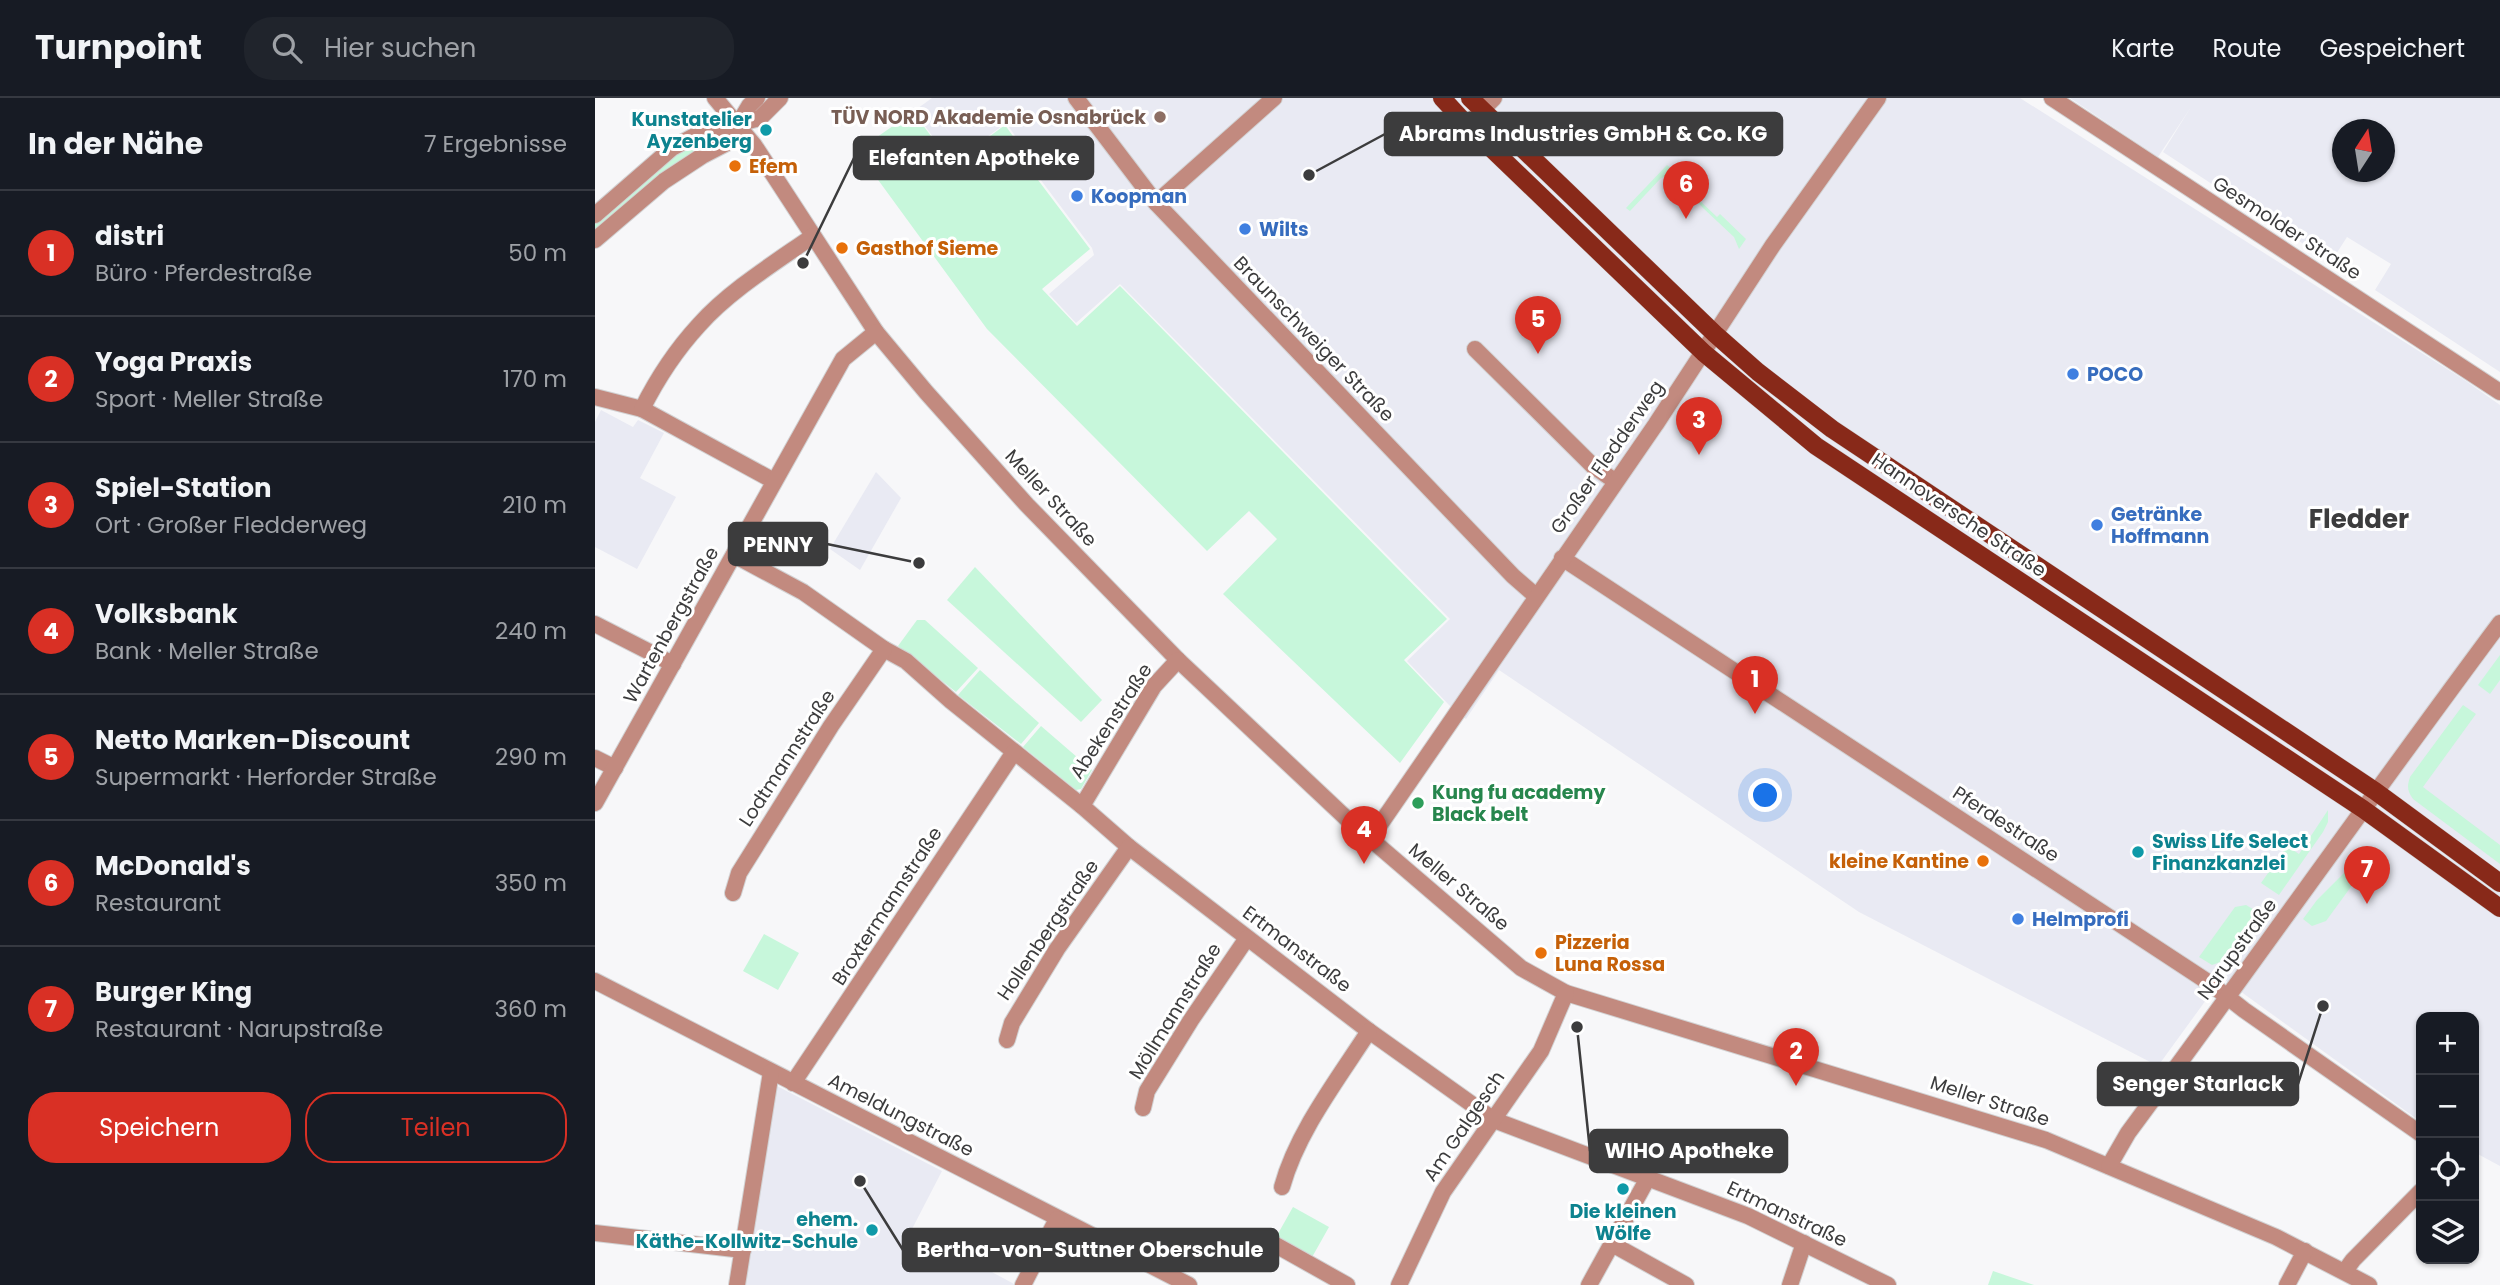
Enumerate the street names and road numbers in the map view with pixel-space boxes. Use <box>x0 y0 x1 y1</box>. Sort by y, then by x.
street label: Gesmolder Straße <box>2207 170 2367 286</box>
street label: Braunschweiger Straße <box>1228 250 1400 428</box>
street label: Großer Fledderweg <box>1544 375 1670 539</box>
street label: Meller Straße <box>999 443 1103 553</box>
street label: Hannoversche Straße <box>1866 446 2052 584</box>
street label: Wartenbergstraße <box>617 542 725 708</box>
street label: Abekenstraße <box>1064 658 1158 784</box>
street label: Lodtmannstraße <box>733 684 841 832</box>
street label: Pferdestraße <box>1947 779 2065 869</box>
street label: Broxtermannstraße <box>826 821 948 991</box>
street label: Meller Straße <box>1403 837 1515 937</box>
street label: Hollenbergstraße <box>991 854 1105 1006</box>
street label: Narupstraße <box>2191 893 2283 1005</box>
street label: Ertmanstraße <box>1237 899 1357 999</box>
street label: Möllmannstraße <box>1122 938 1228 1084</box>
street label: Am Galgesch <box>1417 1065 1511 1187</box>
street label: Ameldungstraße <box>823 1067 979 1163</box>
street label: Meller Straße <box>1927 1069 2053 1133</box>
street label: Ertmanstraße <box>1722 1174 1852 1254</box>

